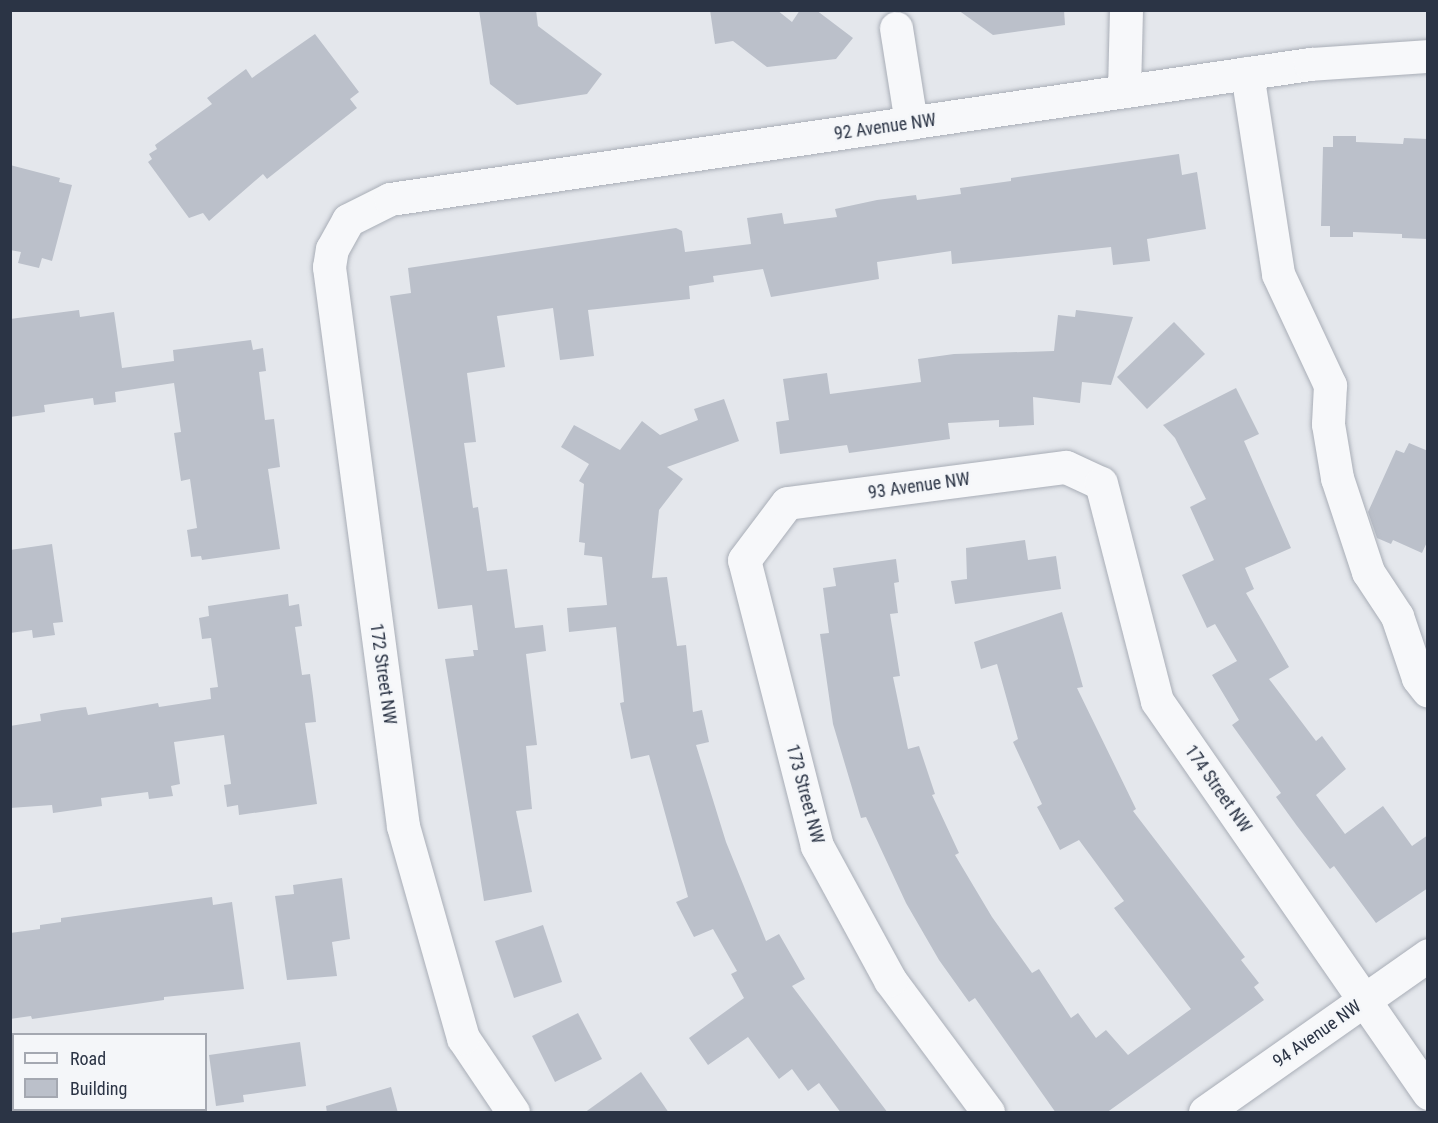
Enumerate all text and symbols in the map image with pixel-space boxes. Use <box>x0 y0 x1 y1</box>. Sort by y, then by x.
street label: 92 Avenue NW <box>833 109 937 145</box>
street label: 93 Avenue NW <box>867 468 971 504</box>
street label: 172 Street NW <box>365 622 401 726</box>
street label: 174 Street NW <box>1180 741 1256 837</box>
street label: 173 Street NW <box>781 742 829 846</box>
street label: 94 Avenue NW <box>1269 996 1365 1072</box>
legend <box>12 1033 207 1111</box>
text: Road <box>70 1048 106 1069</box>
text: Building <box>70 1078 127 1099</box>

